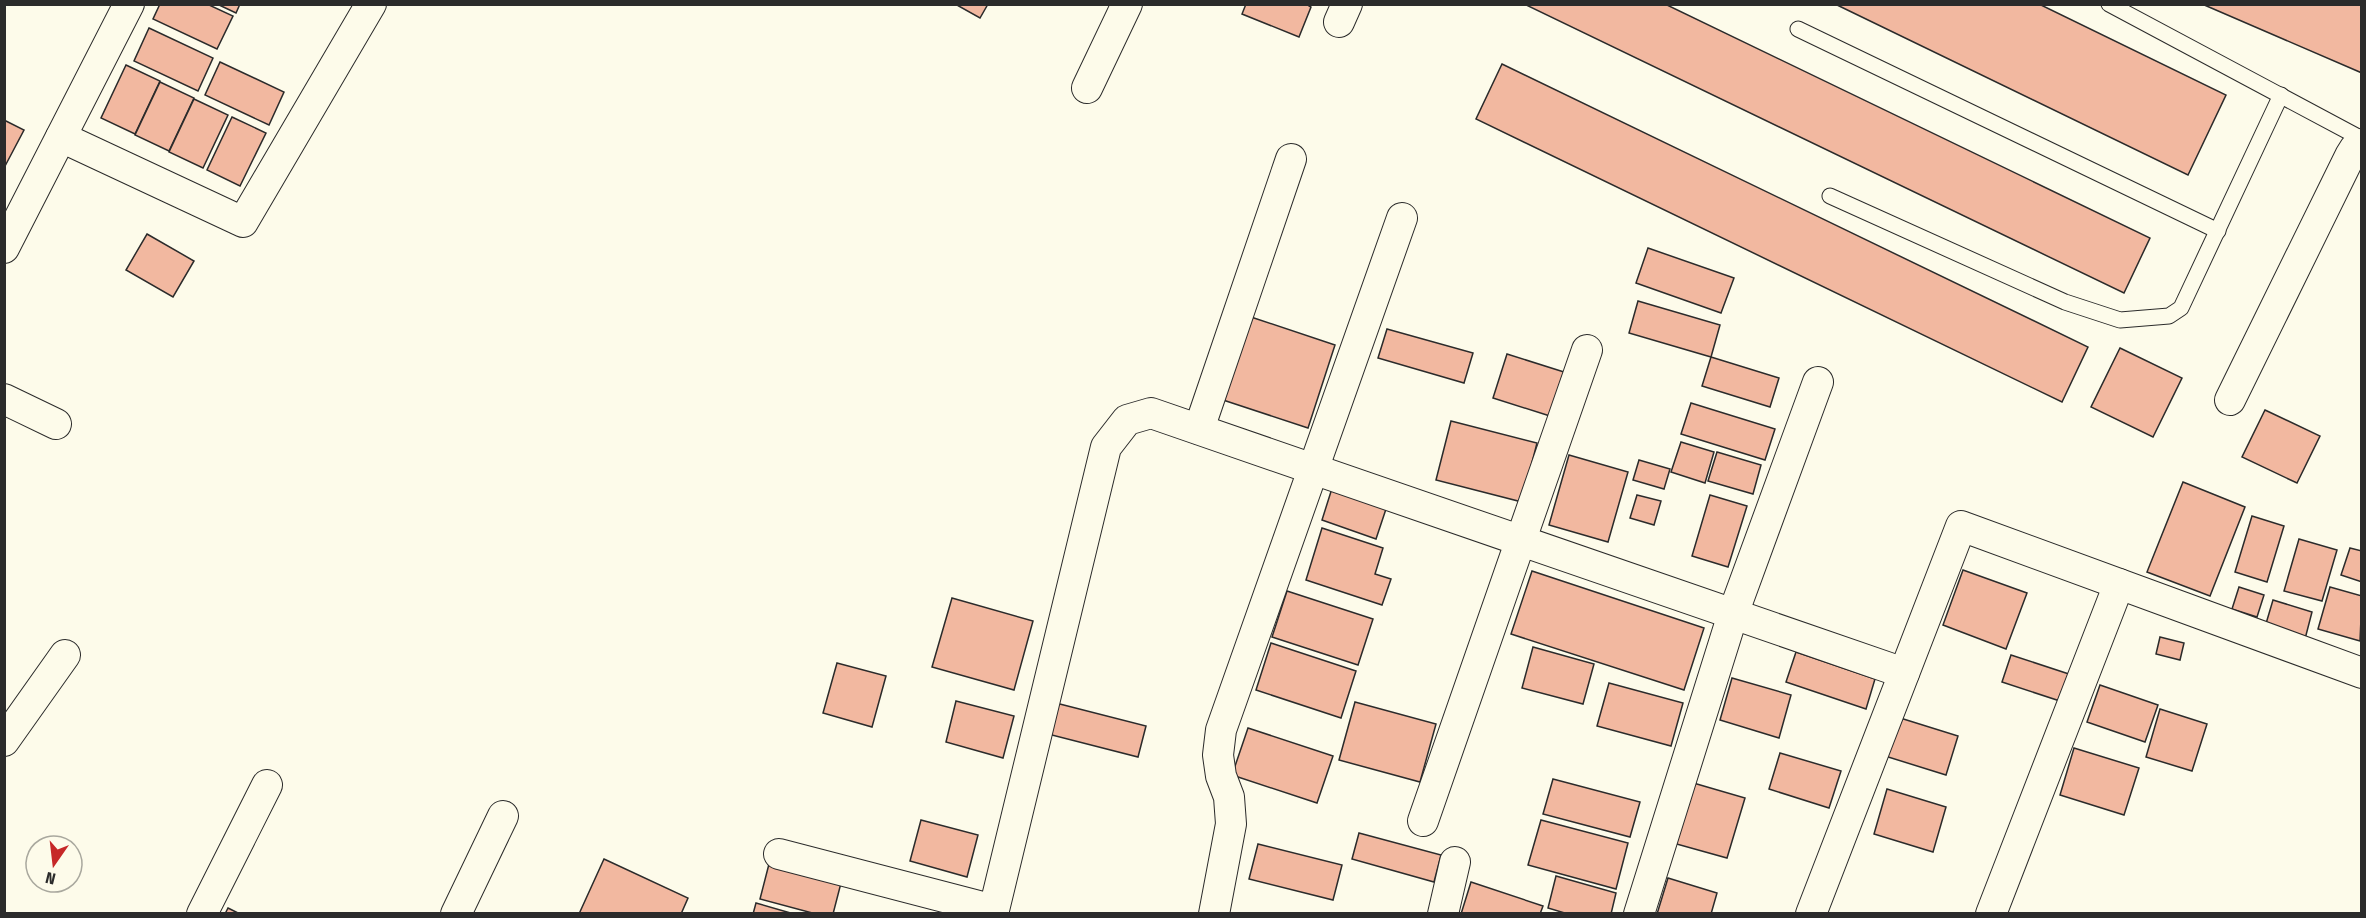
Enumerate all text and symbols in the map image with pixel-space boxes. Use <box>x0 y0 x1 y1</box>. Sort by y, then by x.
north arrow <box>24 834 84 894</box>
text: N <box>44 868 57 888</box>

